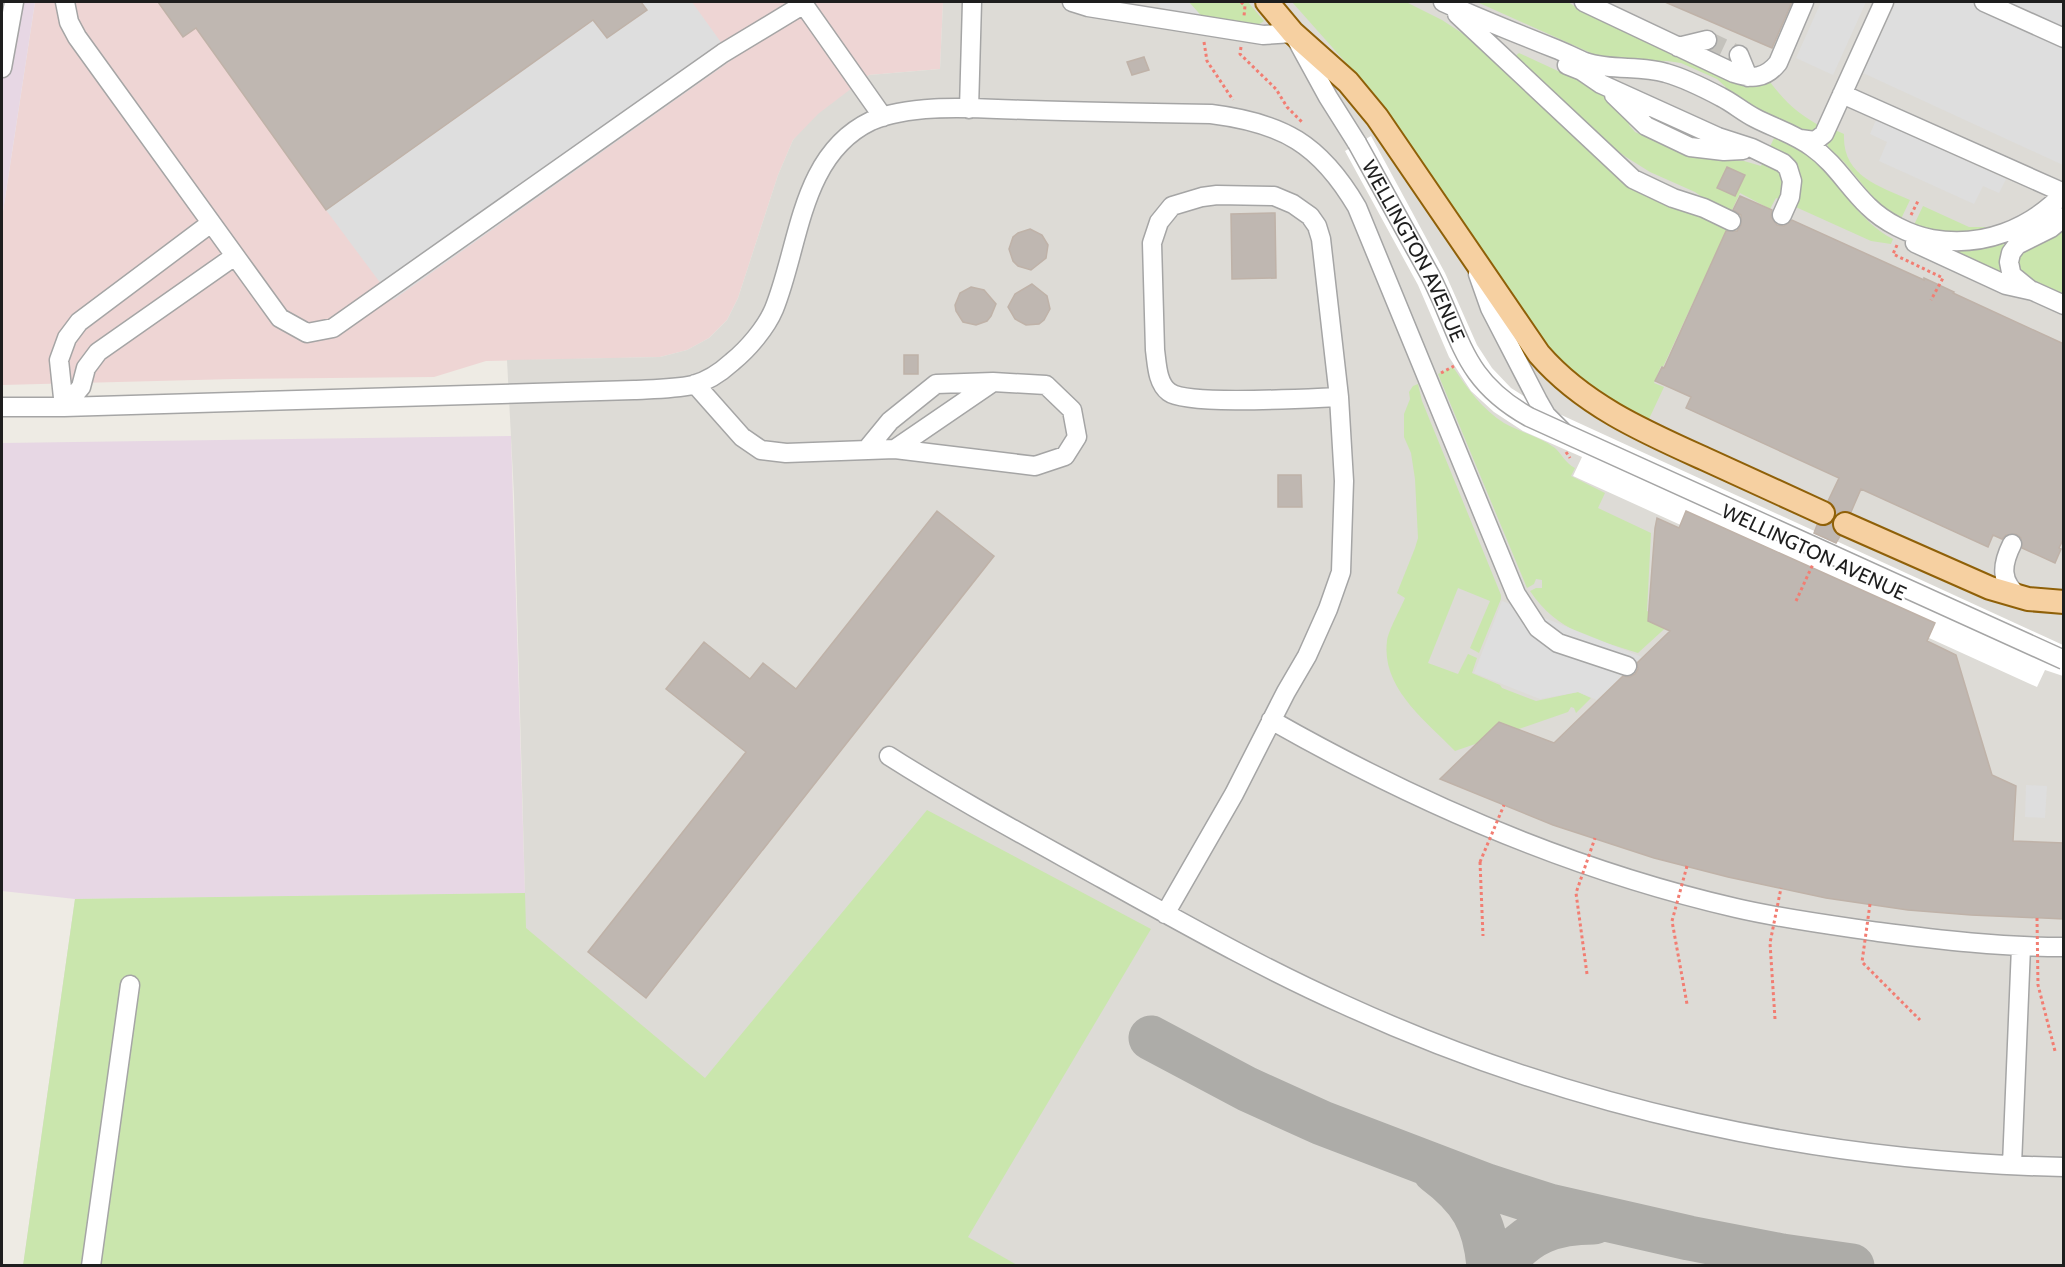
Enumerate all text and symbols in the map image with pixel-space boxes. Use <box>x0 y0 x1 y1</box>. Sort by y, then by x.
street label: WELLINGTON AVENUE <box>1357 156 1470 345</box>
street label: WELLINGTON AVENUE <box>1718 499 1910 605</box>

